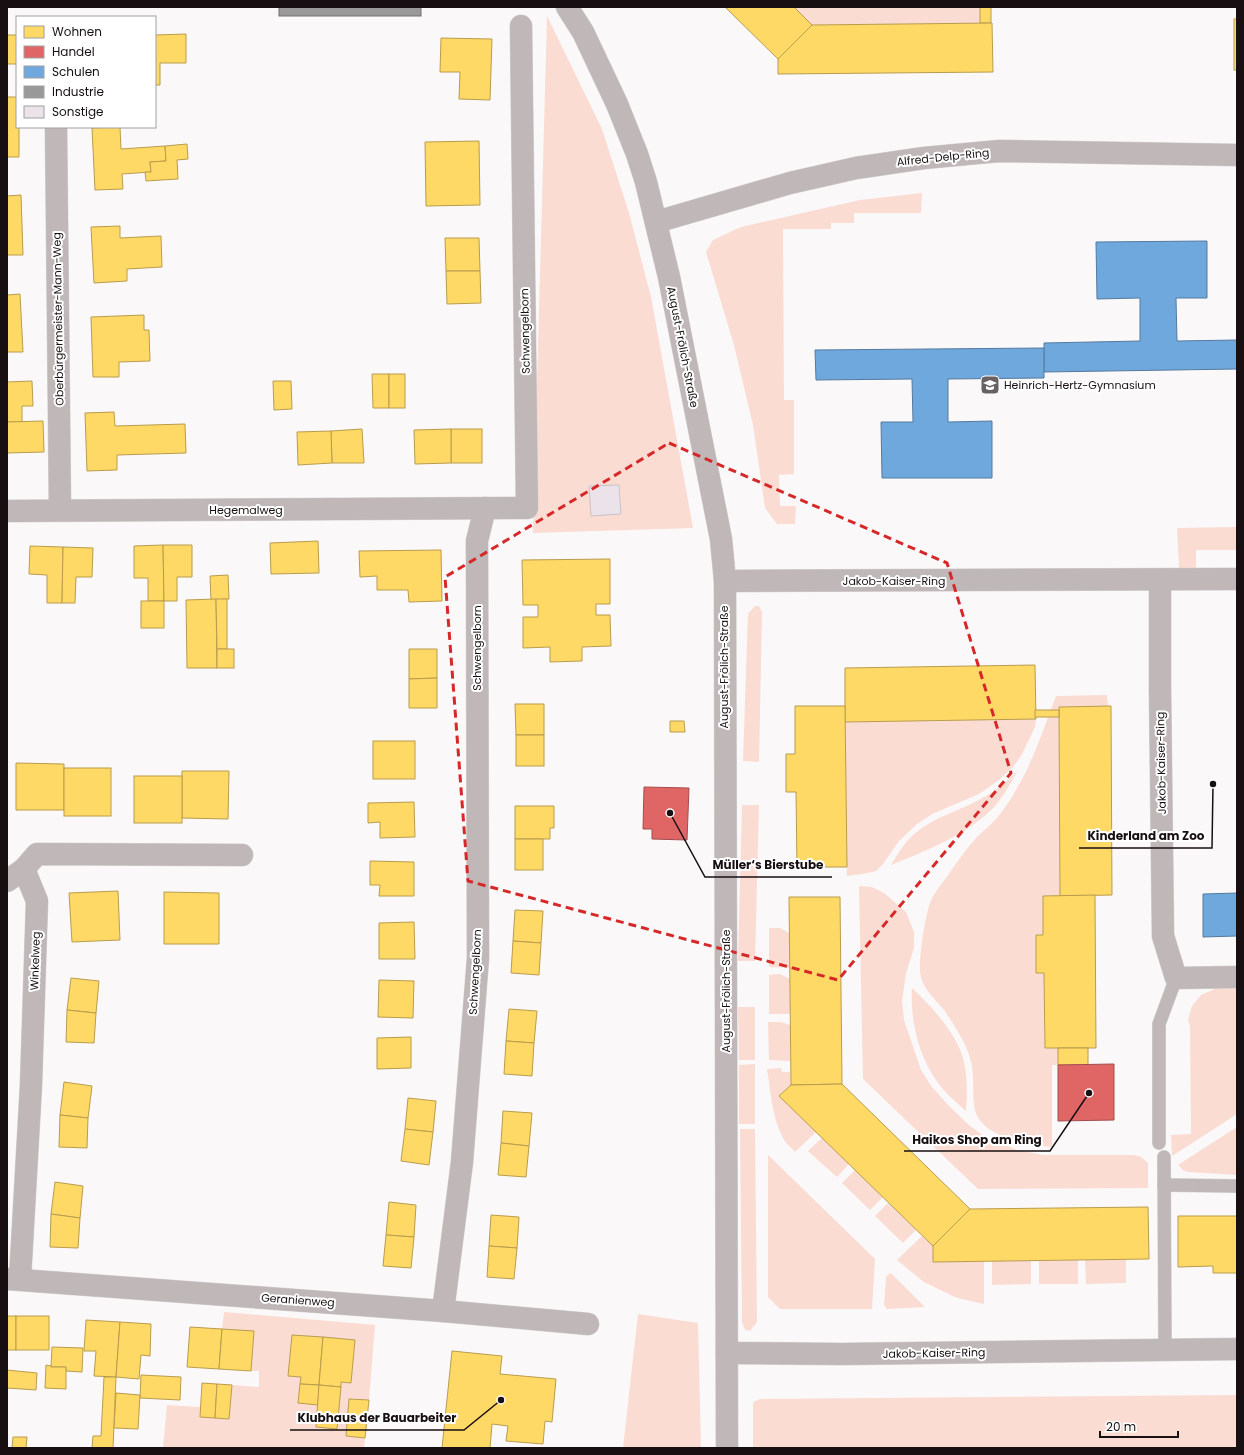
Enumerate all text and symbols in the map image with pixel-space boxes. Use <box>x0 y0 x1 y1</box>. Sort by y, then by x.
legend <box>16 16 156 128</box>
text: Wohnen <box>52 23 102 40</box>
text: Handel <box>52 43 95 60</box>
text: Schulen <box>52 63 100 80</box>
text: Industrie <box>52 83 104 100</box>
text: Sonstige <box>52 103 104 120</box>
street label: Alfred-Delp-Ring <box>896 144 990 170</box>
street label: Oberbürgermeister-Mann-Weg <box>48 232 68 406</box>
street label: August-Frölich-Straße <box>663 285 703 409</box>
street label: Schwengelborn <box>516 288 534 374</box>
school or university icon: Heinrich-Hertz-Gymnasium <box>979 374 1001 396</box>
place label: Heinrich-Hertz-Gymnasium <box>1004 377 1156 393</box>
street label: Hegemalweg <box>209 502 283 518</box>
street label: Jakob-Kaiser-Ring <box>843 573 945 589</box>
street label: Schwengelborn <box>469 605 485 691</box>
street label: August-Frölich-Straße <box>716 605 732 728</box>
street label: Jakob-Kaiser-Ring <box>1152 711 1170 815</box>
callout: Kinderland am Zoo <box>1079 824 1212 848</box>
text: Kinderland am Zoo <box>1088 827 1205 844</box>
callout: Müller‘s Bierstube <box>705 853 832 877</box>
text: Müller‘s Bierstube <box>713 856 824 873</box>
street label: Schwengelborn <box>465 929 485 1015</box>
street label: August-Frölich-Straße <box>718 929 734 1052</box>
street label: Winkelweg <box>26 931 44 991</box>
callout: Haikos Shop am Ring <box>904 1127 1050 1151</box>
text: Haikos Shop am Ring <box>912 1131 1042 1148</box>
street label: Geranienweg <box>261 1289 335 1311</box>
street label: Jakob-Kaiser-Ring <box>882 1344 986 1362</box>
callout: Klubhaus der Bauarbeiter <box>290 1406 464 1430</box>
text: Klubhaus der Bauarbeiter <box>298 1409 456 1426</box>
scale bar <box>1100 1413 1178 1439</box>
text: 20 m <box>1106 1418 1136 1435</box>

